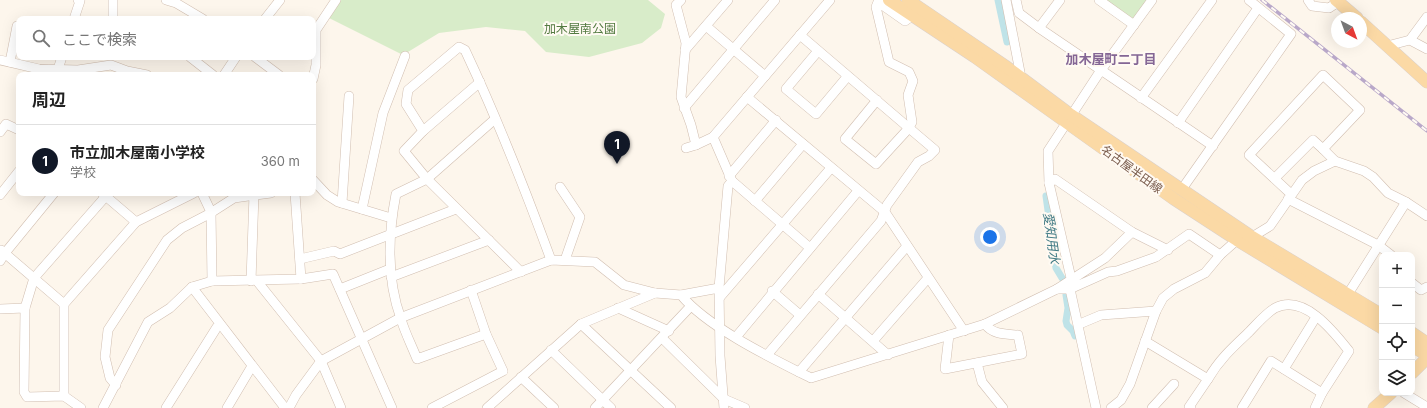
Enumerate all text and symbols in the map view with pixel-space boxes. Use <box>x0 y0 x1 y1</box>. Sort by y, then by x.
north arrow <box>1331 12 1367 48</box>
search box <box>16 16 316 60</box>
park label: 加木屋南公園 <box>544 21 616 36</box>
icon: search <box>30 27 52 49</box>
text: ここで検索 <box>62 30 137 49</box>
district label: 加木屋町二丁目 <box>1065 51 1157 67</box>
text: 周辺 <box>32 90 66 110</box>
pin: 1 <box>604 131 630 164</box>
street label: 名古屋半田線 <box>1098 142 1166 196</box>
text: 市立加木屋南小学校 <box>70 143 205 162</box>
text: 1 <box>42 153 48 169</box>
text: 360 m <box>261 153 300 169</box>
text: 学校 <box>70 164 96 180</box>
water label: 愛知用水 <box>1040 211 1064 267</box>
your location <box>980 227 1000 247</box>
map controls <box>1379 252 1415 396</box>
button: + <box>1379 252 1415 288</box>
button: − <box>1379 288 1415 324</box>
button: locate <box>1379 324 1415 360</box>
button: layers <box>1379 360 1415 396</box>

